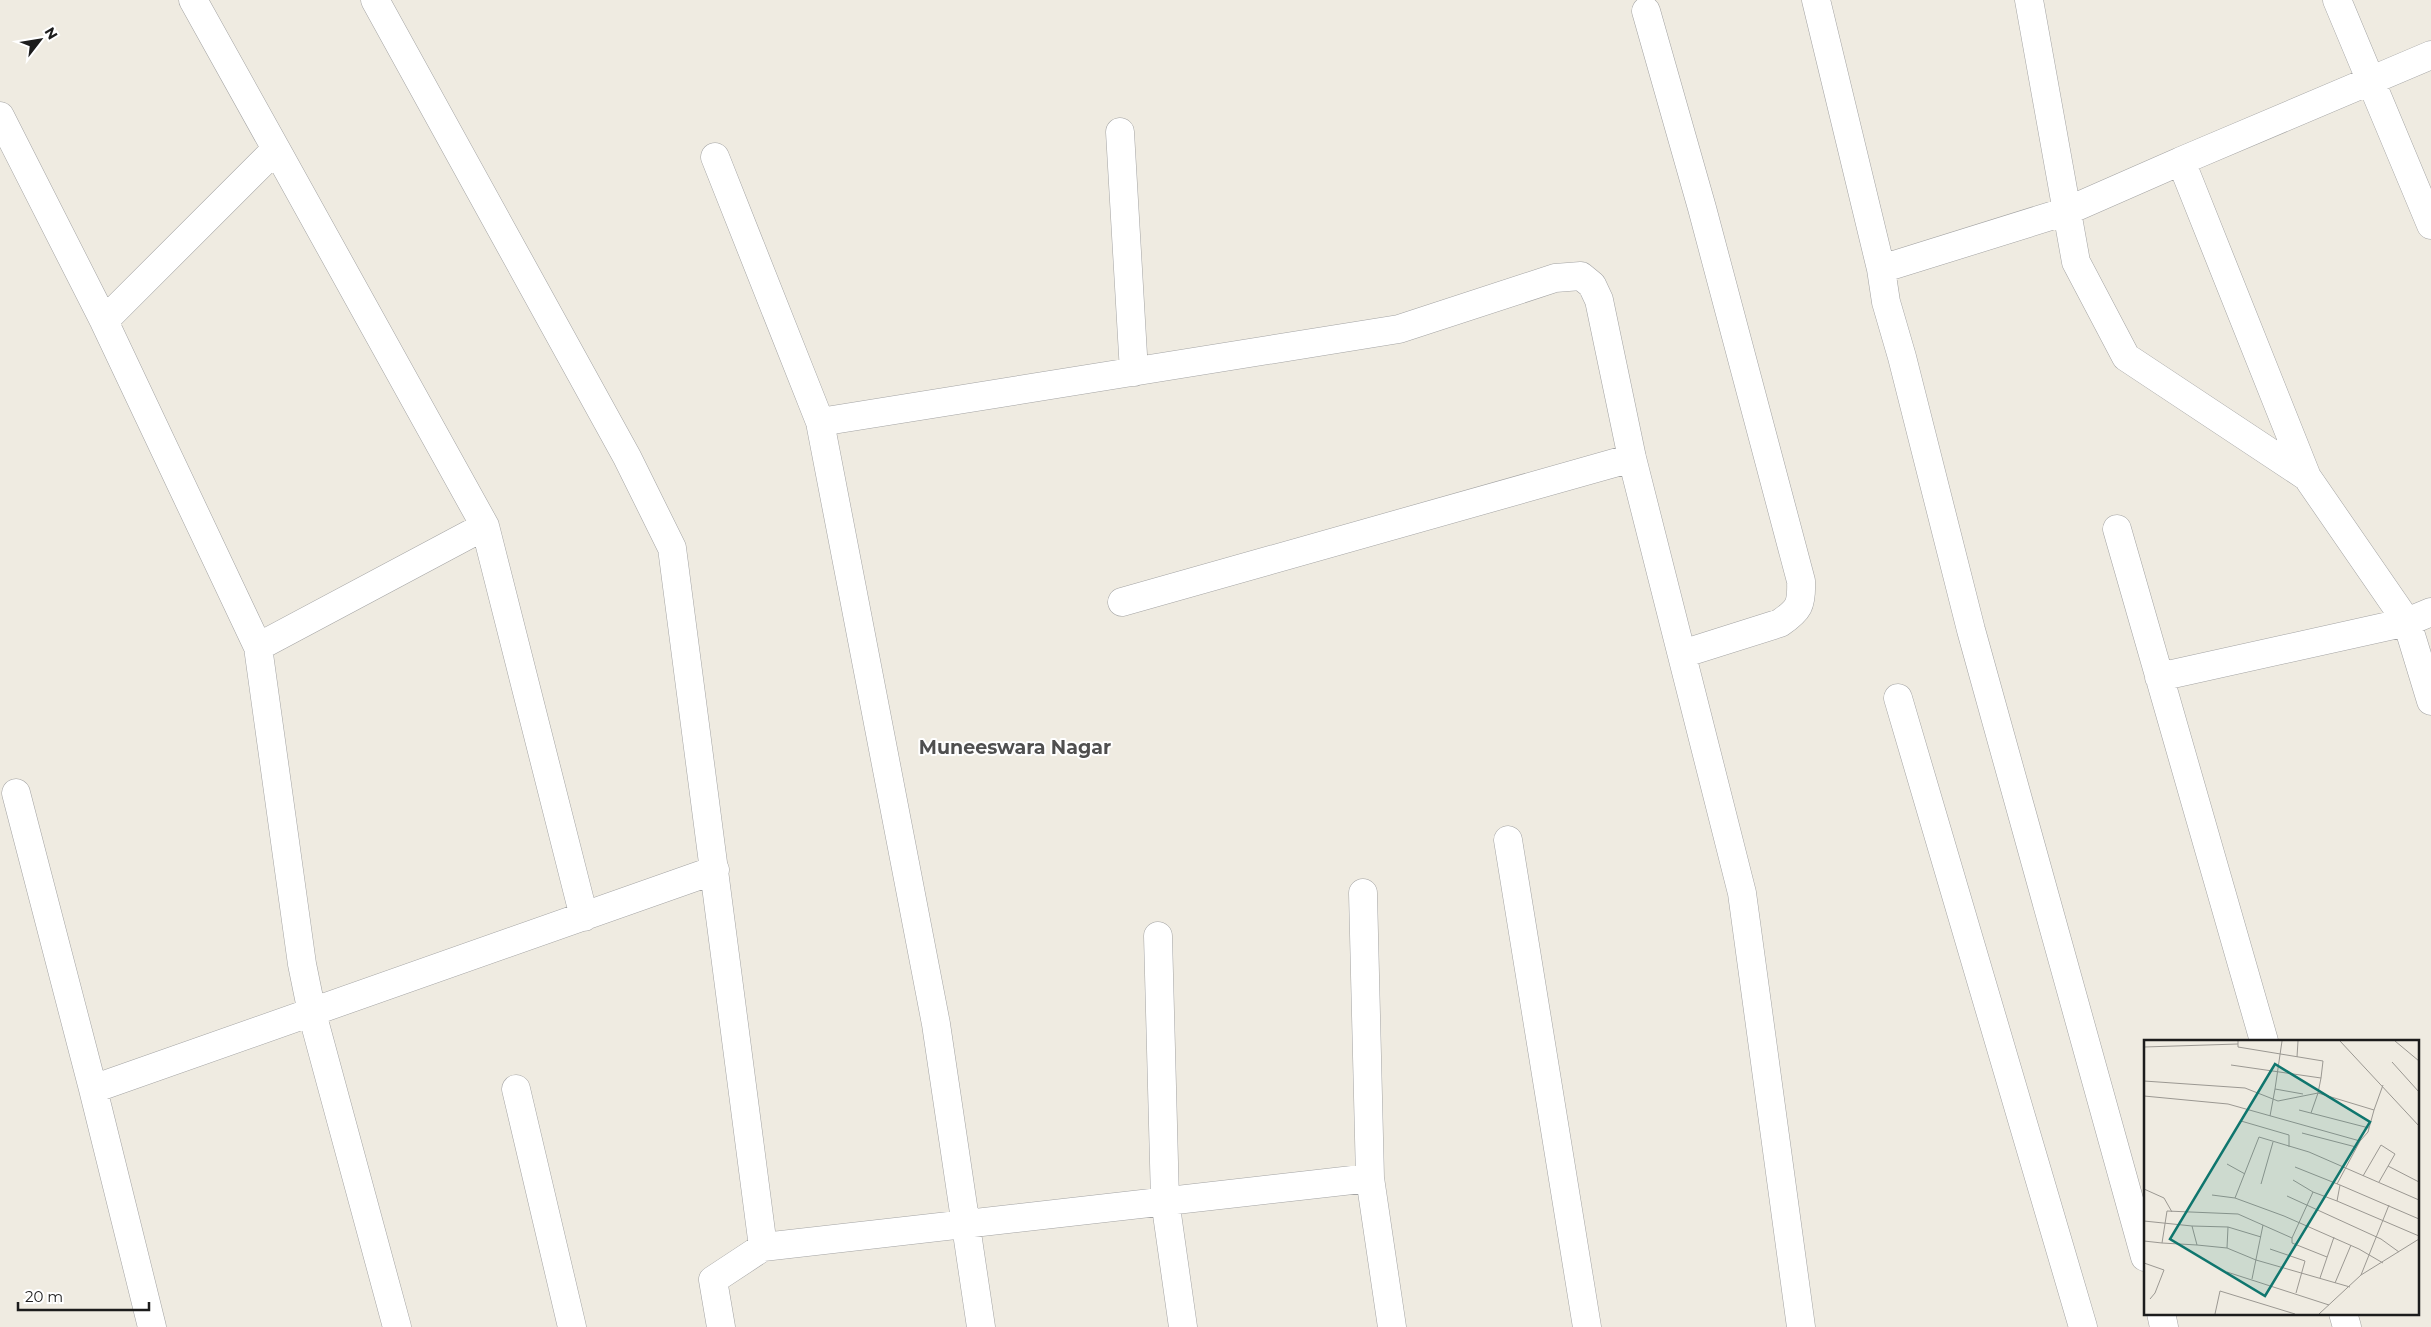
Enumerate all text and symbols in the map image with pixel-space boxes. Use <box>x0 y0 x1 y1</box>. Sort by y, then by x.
north arrow <box>15 15 65 65</box>
text: N <box>41 24 62 43</box>
district label: Muneeswara Nagar <box>919 736 1111 759</box>
inset map <box>2144 1040 2418 1314</box>
scale bar <box>18 1280 149 1312</box>
text: 20 m <box>25 1287 63 1306</box>

